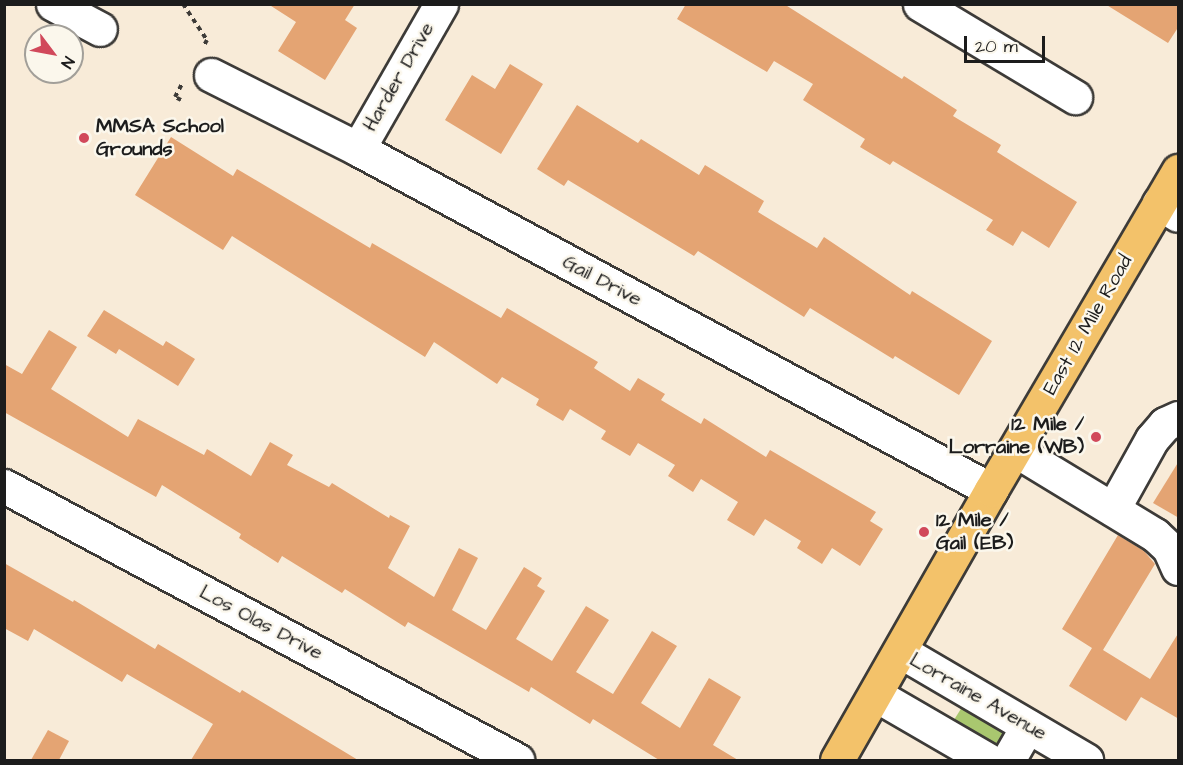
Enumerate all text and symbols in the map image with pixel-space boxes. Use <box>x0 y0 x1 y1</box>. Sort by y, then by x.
street label: Harder Drive <box>358 18 440 136</box>
north arrow <box>24 24 84 84</box>
scale bar <box>967 24 1048 62</box>
text: 20 m <box>975 34 1018 59</box>
text: N <box>56 52 80 73</box>
place label: MMSA School Grounds <box>96 114 224 161</box>
marker: MMSA School Grounds <box>77 131 91 145</box>
street label: Gail Drive <box>558 250 646 312</box>
street label: East 12 Mile Road <box>1038 251 1138 399</box>
place label: 12 Mile / Lorraine (WB) <box>949 413 1084 460</box>
marker: 12 Mile / Lorraine (WB) <box>1089 430 1103 444</box>
place label: 12 Mile / Gail (EB) <box>936 508 1013 555</box>
marker: 12 Mile / Gail (EB) <box>917 525 931 539</box>
street label: Los Olas Drive <box>195 580 327 666</box>
street label: Lorraine Avenue <box>905 648 1051 746</box>

